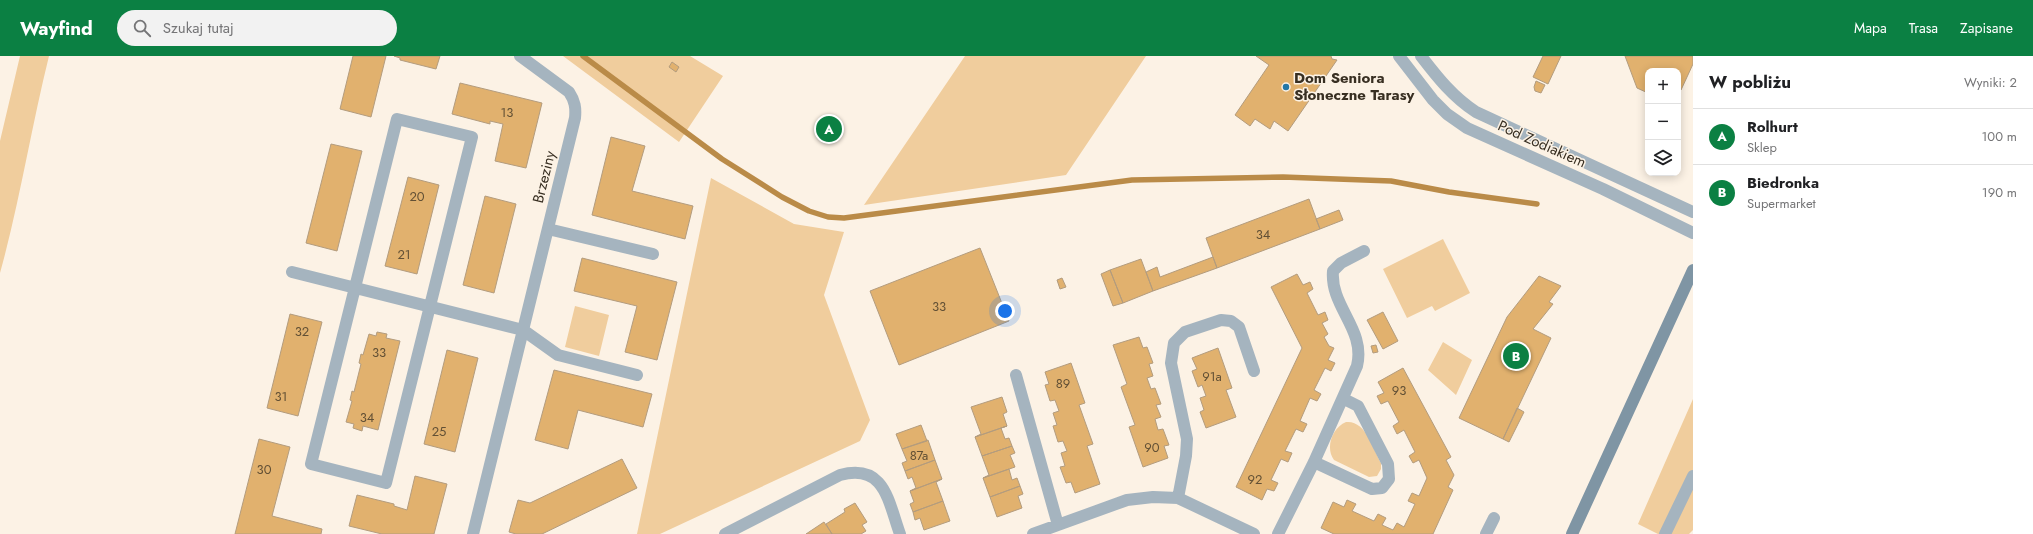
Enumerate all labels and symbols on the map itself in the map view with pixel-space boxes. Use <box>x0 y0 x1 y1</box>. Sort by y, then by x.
place label: Dom Seniora Słoneczne Tarasy <box>1294 67 1414 106</box>
marker: Dom Seniora Słoneczne Tarasy <box>1281 82 1291 92</box>
house number: 13 <box>501 103 513 122</box>
pin: A <box>816 114 842 144</box>
street label: Pod Zodiakiem <box>1494 115 1590 173</box>
street label: Brzeziny <box>527 148 561 206</box>
house number: 20 <box>409 187 425 206</box>
house number: 34 <box>1256 225 1271 244</box>
house number: 21 <box>397 245 411 264</box>
house number: 33 <box>932 297 946 316</box>
your location <box>995 301 1015 321</box>
house number: 32 <box>295 322 309 341</box>
pin: B <box>1503 341 1529 371</box>
house number: 33 <box>372 343 386 362</box>
house number: 91a <box>1202 367 1222 386</box>
house number: 89 <box>1056 374 1070 393</box>
house number: 93 <box>1392 381 1406 400</box>
house number: 31 <box>275 387 287 406</box>
house number: 34 <box>360 408 375 427</box>
house number: 25 <box>432 422 446 441</box>
house number: 90 <box>1144 438 1160 457</box>
house number: 87a <box>910 446 928 465</box>
house number: 30 <box>257 460 272 479</box>
house number: 92 <box>1248 470 1262 489</box>

